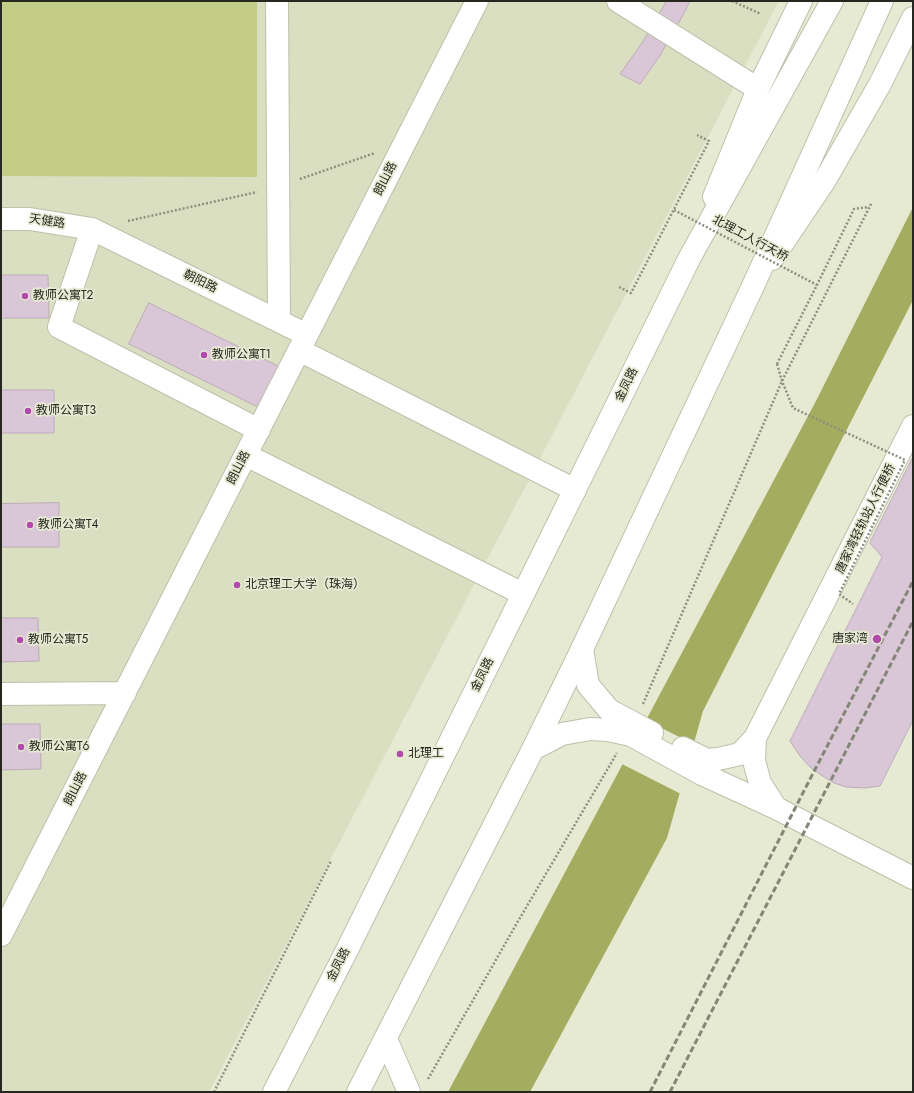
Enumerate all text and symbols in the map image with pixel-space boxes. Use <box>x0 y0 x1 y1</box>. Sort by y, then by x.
street label: 朗山路 <box>371 160 401 198</box>
street label: 天健路 <box>28 212 66 232</box>
street label: 北理工人行天桥 <box>710 213 790 265</box>
street label: 朝阳路 <box>181 268 219 296</box>
place label: 教师公寓T2 <box>33 289 93 303</box>
marker: 教师公寓T2 <box>20 291 30 301</box>
place label: 教师公寓T1 <box>212 348 271 362</box>
marker: 教师公寓T1 <box>199 350 209 360</box>
street label: 金凤路 <box>613 366 641 404</box>
place label: 教师公寓T3 <box>36 404 96 418</box>
marker: 教师公寓T3 <box>23 406 33 416</box>
street label: 朗山路 <box>224 449 254 487</box>
street label: 唐家湾轻轨站人行便桥 <box>833 462 899 576</box>
place label: 教师公寓T4 <box>38 518 99 532</box>
marker: 教师公寓T4 <box>25 520 35 530</box>
place label: 北京理工大学（珠海） <box>245 578 365 592</box>
marker: 北京理工大学（珠海） <box>232 580 242 590</box>
place label: 唐家湾 <box>832 632 868 646</box>
place label: 教师公寓T5 <box>28 633 88 647</box>
marker: 唐家湾 <box>871 633 883 645</box>
marker: 教师公寓T5 <box>15 635 25 645</box>
street label: 金凤路 <box>469 656 497 694</box>
place label: 教师公寓T6 <box>29 740 89 754</box>
marker: 教师公寓T6 <box>16 742 26 752</box>
place label: 北理工 <box>408 747 444 761</box>
marker: 北理工 <box>395 749 405 759</box>
street label: 朗山路 <box>61 770 91 808</box>
street label: 金凤路 <box>324 946 354 984</box>

